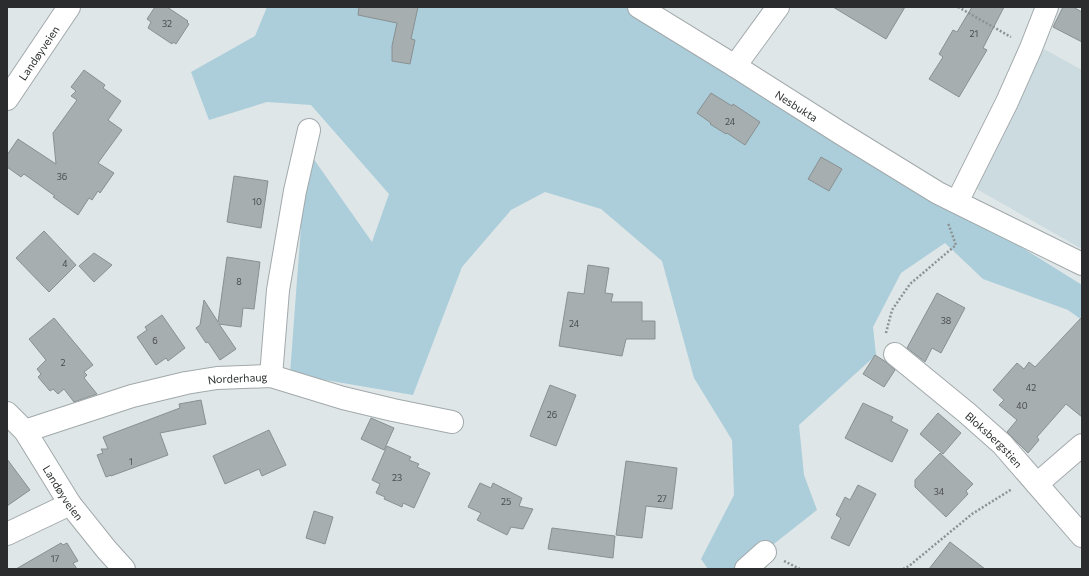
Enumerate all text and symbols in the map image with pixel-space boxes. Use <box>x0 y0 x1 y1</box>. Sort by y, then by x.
house number: 32 <box>162 18 172 29</box>
street label: Landøyveien <box>15 23 61 82</box>
house number: 21 <box>970 28 978 39</box>
street label: Nesbukta <box>773 87 821 124</box>
house number: 24 <box>725 116 736 127</box>
house number: 36 <box>57 171 67 182</box>
house number: 10 <box>252 196 262 207</box>
house number: 4 <box>62 258 68 269</box>
house number: 8 <box>236 276 242 287</box>
house number: 38 <box>941 315 951 326</box>
house number: 24 <box>569 318 580 329</box>
house number: 6 <box>152 335 158 346</box>
house number: 2 <box>61 357 66 368</box>
street label: Norderhaug <box>207 370 268 386</box>
house number: 42 <box>1026 382 1036 393</box>
house number: 40 <box>1016 400 1028 411</box>
house number: 26 <box>547 409 557 420</box>
street label: Bloksbergstien <box>963 409 1026 470</box>
house number: 1 <box>129 456 133 467</box>
street label: Landøyveien <box>41 463 87 522</box>
house number: 23 <box>392 472 402 483</box>
house number: 34 <box>934 486 945 497</box>
house number: 27 <box>657 493 667 504</box>
house number: 25 <box>501 496 511 507</box>
house number: 17 <box>51 553 60 564</box>

